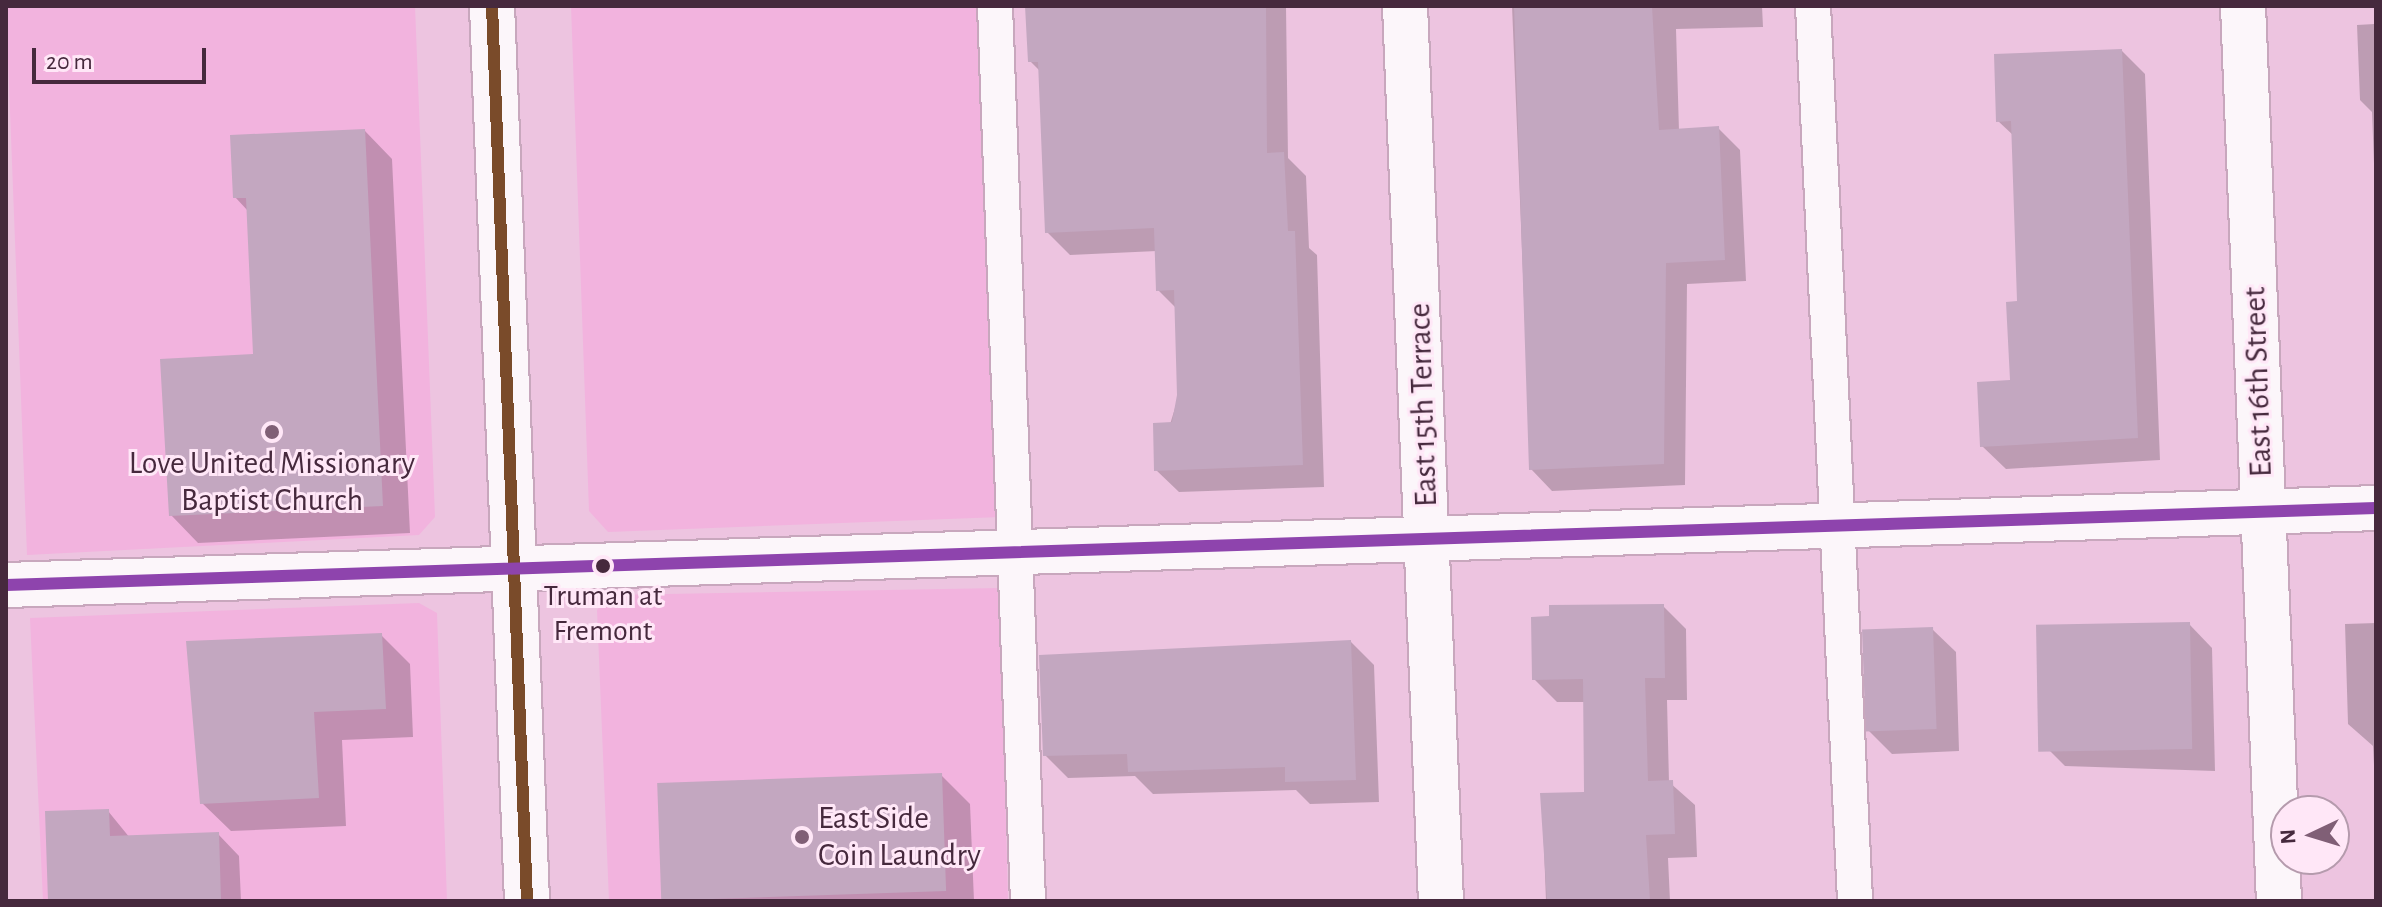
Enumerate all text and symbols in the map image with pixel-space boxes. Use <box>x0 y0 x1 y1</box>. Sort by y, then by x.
scale bar <box>36 32 210 82</box>
text: 20 m <box>46 50 93 74</box>
street label: East 16th Street <box>2235 286 2281 478</box>
street label: East 15th Terrace <box>1400 302 1446 508</box>
marker: Love United Missionary Baptist Church <box>263 423 281 441</box>
place label: Love United Missionary Baptist Church <box>129 445 415 520</box>
marker: Truman at Fremont <box>595 558 611 574</box>
place label: Truman at Fremont <box>544 578 662 648</box>
north arrow <box>2270 795 2350 875</box>
place label: East Side Coin Laundry <box>818 800 981 875</box>
marker: East Side Coin Laundry <box>793 828 811 846</box>
text: N <box>2277 828 2300 845</box>

